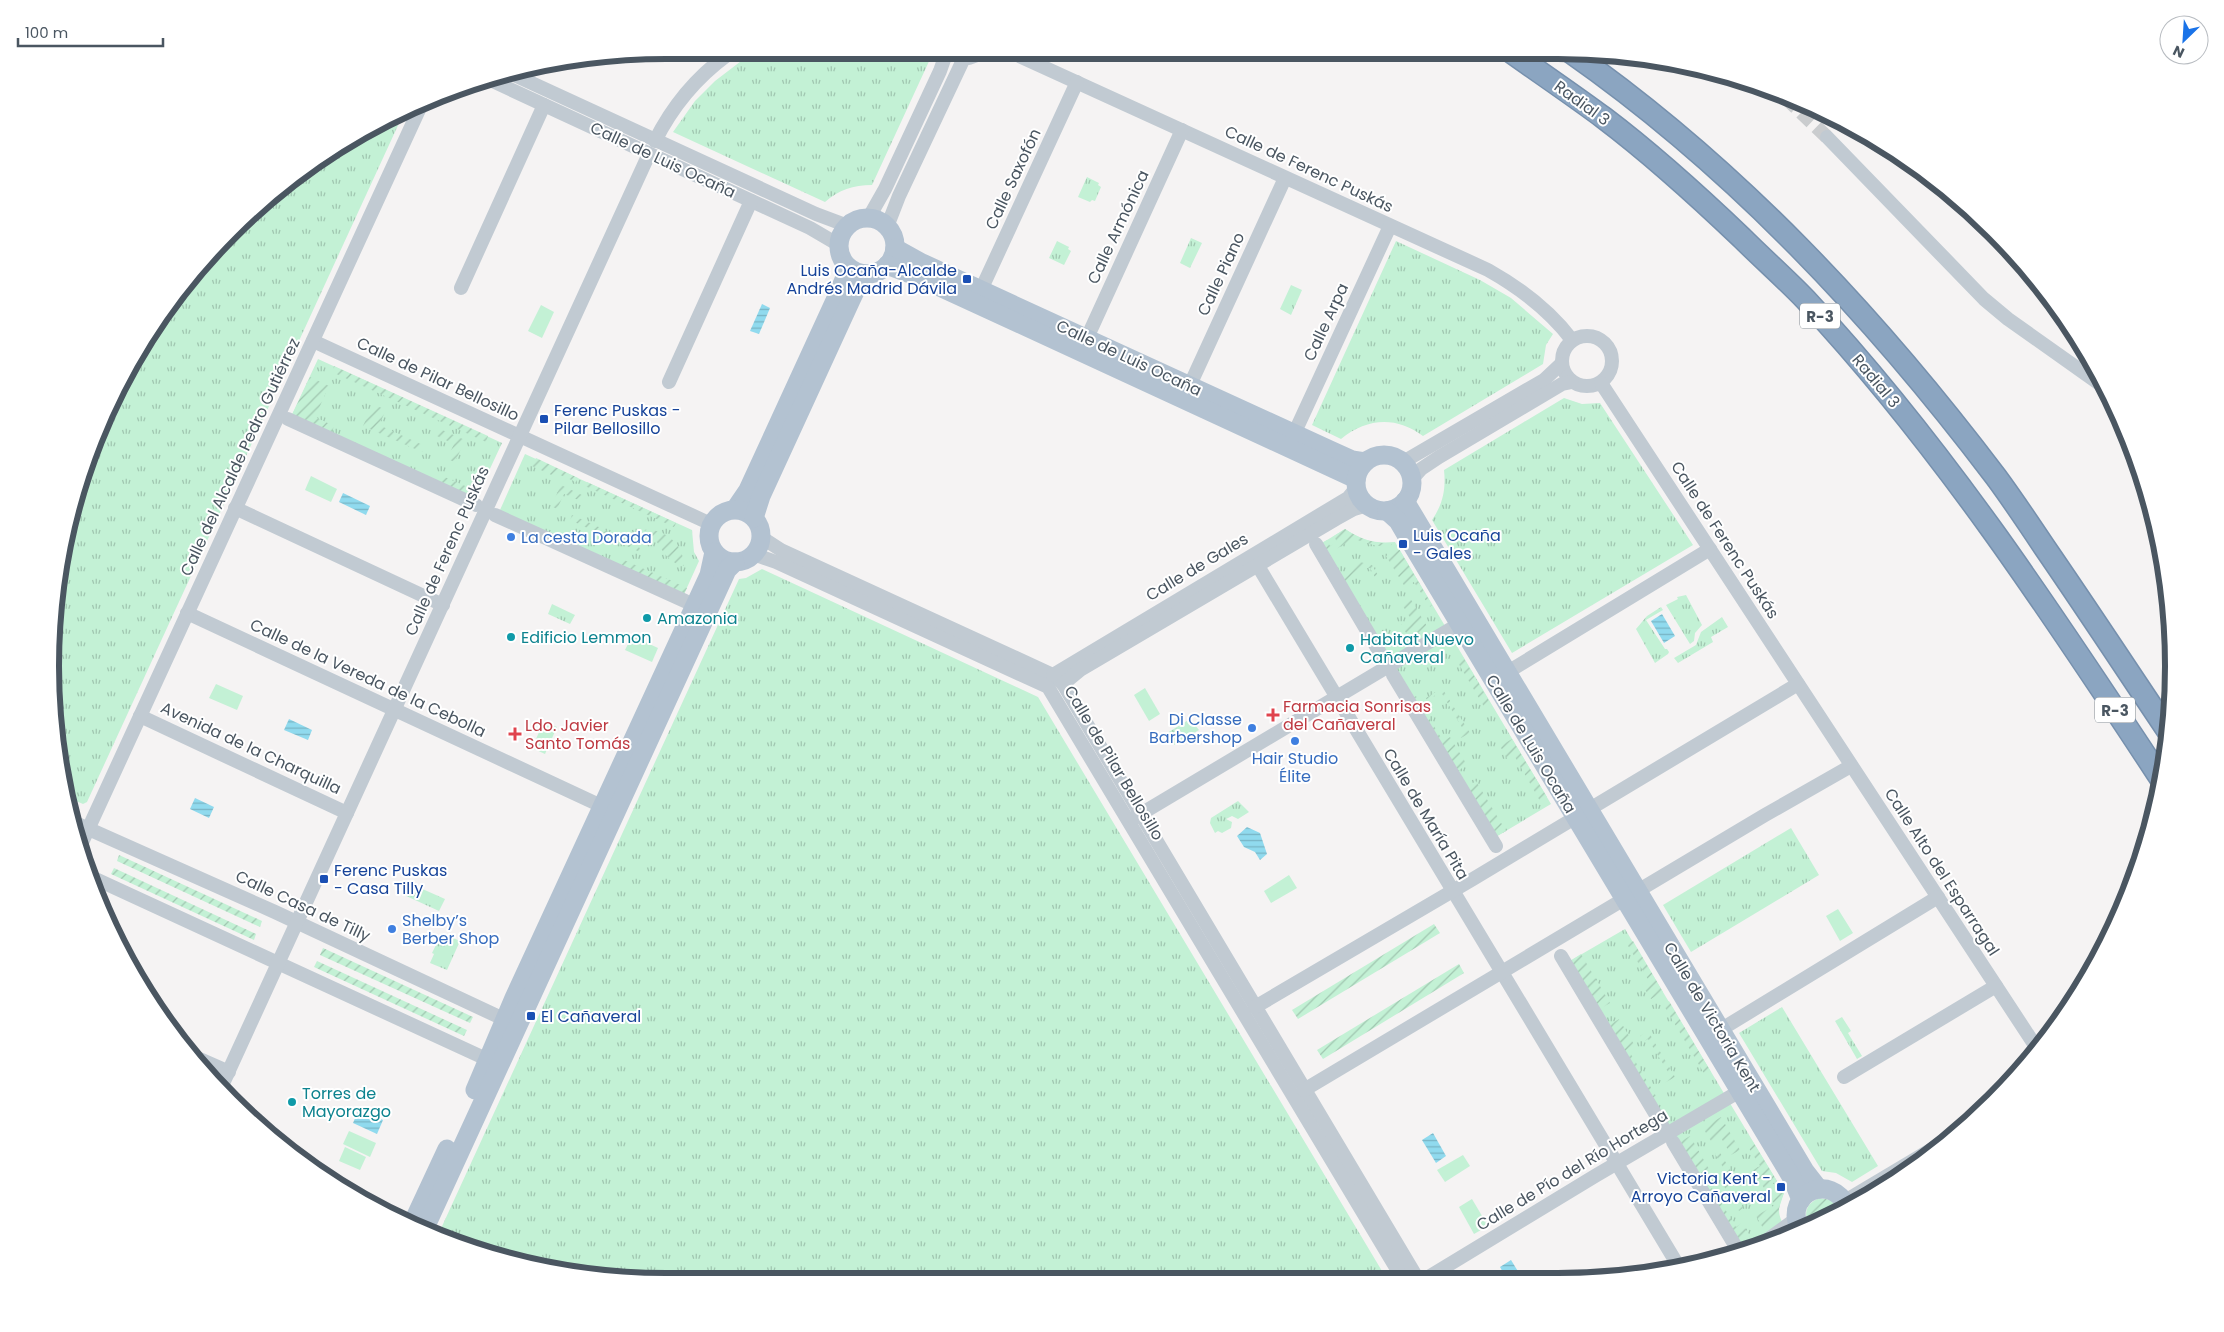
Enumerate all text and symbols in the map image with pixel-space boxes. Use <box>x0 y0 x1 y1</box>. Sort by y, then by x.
scale bar <box>18 15 162 47</box>
north arrow <box>2159 15 2209 65</box>
text: 100 m <box>25 22 68 43</box>
text: N <box>2170 40 2188 63</box>
street label: Radial 3 <box>1549 75 1615 131</box>
street label: Calle de Luis Ocaña <box>586 116 740 204</box>
street label: Calle de Ferenc Puskás <box>1221 120 1397 218</box>
street label: Calle Saxofón <box>980 125 1046 233</box>
street label: Calle Armónica <box>1081 166 1155 288</box>
street label: Calle Piano <box>1192 228 1250 320</box>
place label: Luis Ocaña-Alcalde Andrés Madrid Dávila <box>786 259 957 300</box>
marker: Luis Ocaña-Alcalde Andrés Madrid Dávila <box>961 273 973 285</box>
street label: Calle Arpa <box>1298 279 1354 365</box>
road number: R-3 <box>1800 304 1840 328</box>
street label: Calle de Luis Ocaña <box>1052 314 1206 402</box>
street label: Calle de Pilar Bellosillo <box>353 331 523 427</box>
street label: Calle del Alcalde Pedro Gutiérrez <box>175 334 305 580</box>
street label: Radial 3 <box>1847 349 1905 413</box>
place label: Ferenc Puskas - Pilar Bellosillo <box>554 399 680 440</box>
marker: Ferenc Puskas - Pilar Bellosillo <box>538 413 550 425</box>
street label: Calle de Ferenc Puskás <box>1665 457 1785 623</box>
street label: Calle de Ferenc Puskás <box>399 462 495 640</box>
place label: Luis Ocaña - Gales <box>1413 524 1501 565</box>
place label: La cesta Dorada <box>521 526 652 549</box>
street label: Calle de Gales <box>1141 527 1253 607</box>
marker: La cesta Dorada <box>505 531 517 543</box>
marker: Luis Ocaña - Gales <box>1397 538 1409 550</box>
place label: Amazonia <box>657 607 738 630</box>
marker: Amazonia <box>641 612 653 624</box>
street label: Calle de la Vereda de la Cebolla <box>246 613 490 743</box>
place label: Edificio Lemmon <box>521 626 652 649</box>
place label: Habitat Nuevo Cañaveral <box>1360 628 1474 669</box>
marker: Edificio Lemmon <box>505 631 517 643</box>
marker: Habitat Nuevo Cañaveral <box>1344 642 1356 654</box>
street label: Calle de Luis Ocaña <box>1480 670 1582 818</box>
street label: Calle de Pilar Bellosillo <box>1059 681 1169 845</box>
place label: Farmacia Sonrisas del Cañaveral <box>1283 695 1431 736</box>
street label: Avenida de la Charquilla <box>157 696 345 800</box>
road number: R-3 <box>2095 698 2135 722</box>
place label: Di Classe Barbershop <box>1149 708 1242 749</box>
marker: Farmacia Sonrisas del Cañaveral <box>1267 709 1279 721</box>
place label: Ldo. Javier Santo Tomás <box>525 714 630 755</box>
marker: Di Classe Barbershop <box>1246 722 1258 734</box>
marker: Ldo. Javier Santo Tomás <box>509 728 521 740</box>
marker: Hair Studio Élite <box>1289 735 1301 747</box>
street label: Calle de María Pita <box>1378 744 1474 884</box>
place label: Hair Studio Élite <box>1252 747 1338 788</box>
street label: Calle Alto del Esparragal <box>1879 784 2005 960</box>
place label: Ferenc Puskas - Casa Tilly <box>334 859 447 900</box>
street label: Calle Casa de Tilly <box>232 865 374 947</box>
marker: Ferenc Puskas - Casa Tilly <box>318 873 330 885</box>
place label: Shelby’s Berber Shop <box>402 909 500 950</box>
marker: Shelby’s Berber Shop <box>386 923 398 935</box>
street label: Calle de Victoria Kent <box>1658 938 1766 1096</box>
place label: El Cañaveral <box>541 1005 641 1028</box>
marker: El Cañaveral <box>525 1010 537 1022</box>
place label: Torres de Mayorazgo <box>302 1082 391 1123</box>
marker: Torres de Mayorazgo <box>286 1096 298 1108</box>
street label: Calle de Pío del Río Hortega <box>1472 1104 1672 1236</box>
place label: Victoria Kent - Arroyo Cañaveral <box>1631 1167 1771 1208</box>
marker: Victoria Kent - Arroyo Cañaveral <box>1775 1181 1787 1193</box>

